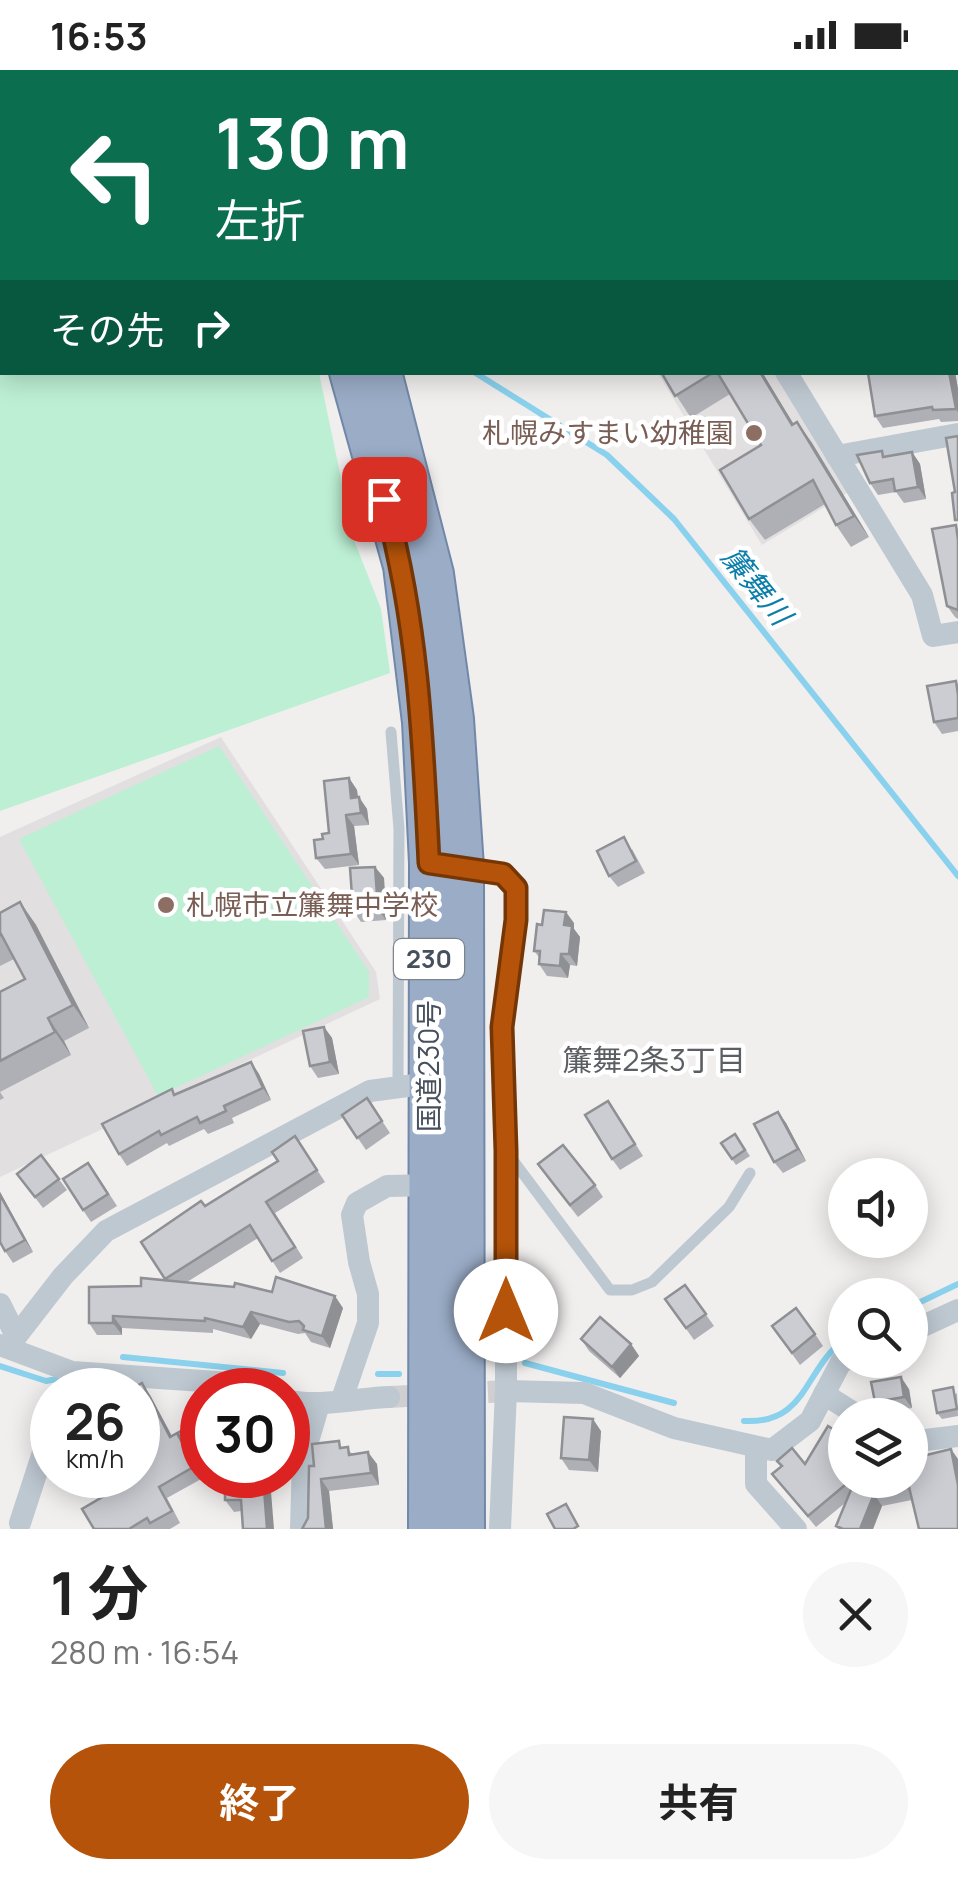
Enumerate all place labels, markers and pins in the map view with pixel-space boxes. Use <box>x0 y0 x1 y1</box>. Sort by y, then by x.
place label: 札幌みすまい幼稚園 <box>482 413 734 451</box>
marker: 札幌みすまい幼稚園 <box>743 422 765 444</box>
pin <box>342 457 427 542</box>
place label: 札幌市立簾舞中学校 <box>186 885 438 923</box>
marker: 札幌市立簾舞中学校 <box>155 894 177 916</box>

